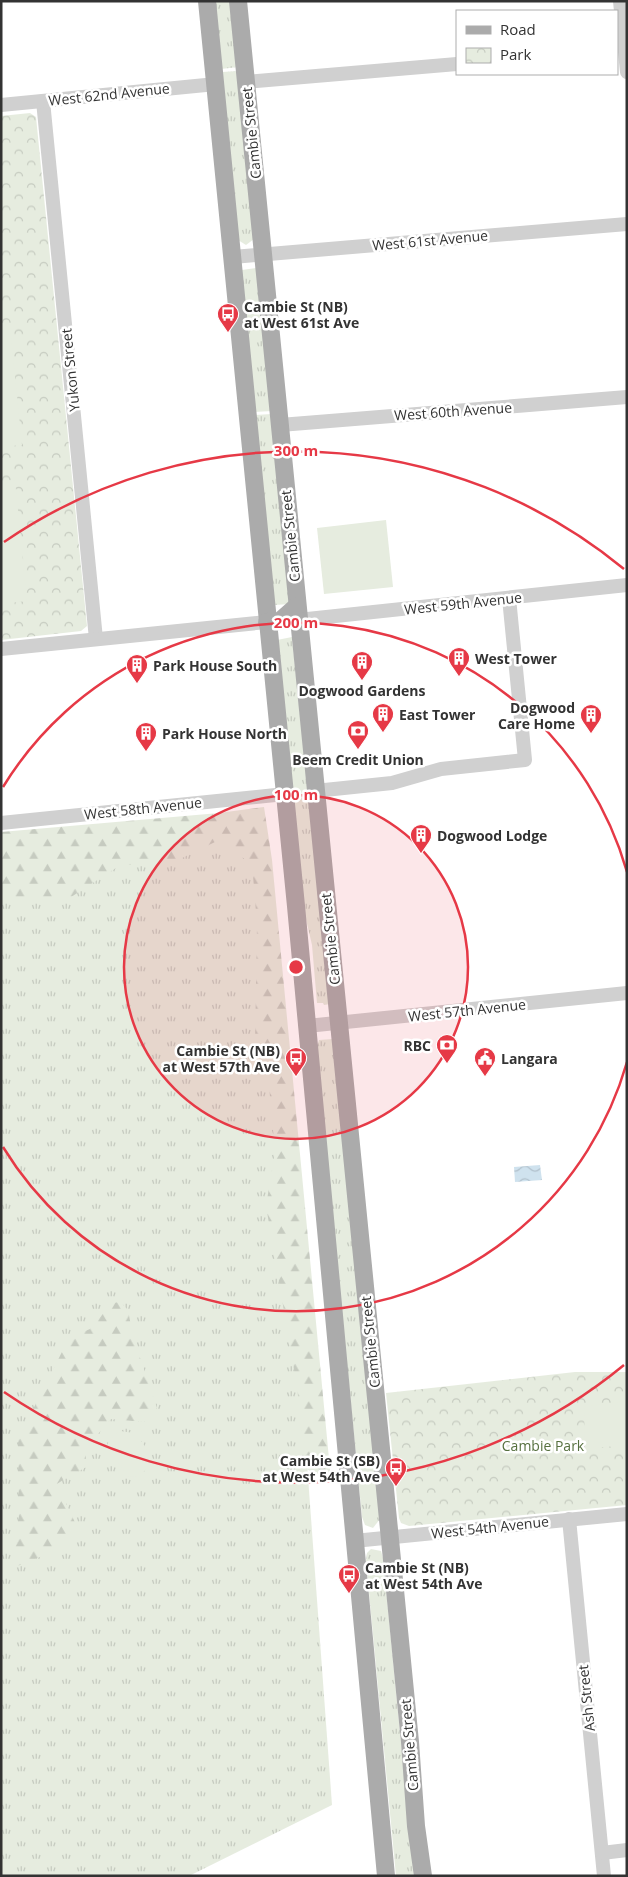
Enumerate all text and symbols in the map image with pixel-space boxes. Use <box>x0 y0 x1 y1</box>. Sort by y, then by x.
legend <box>456 10 618 75</box>
text: Road <box>500 19 536 39</box>
text: Park <box>500 44 531 64</box>
street label: West 62nd Avenue <box>48 78 171 110</box>
street label: Cambie Street <box>237 86 265 180</box>
street label: West 61st Avenue <box>371 225 489 255</box>
place label: Cambie St (NB) at West 61st Ave <box>244 297 359 332</box>
bus stop icon: Cambie St (NB) at West 61st Ave <box>216 302 240 333</box>
street label: Yukon Street <box>56 327 84 413</box>
street label: West 60th Avenue <box>393 397 513 425</box>
text: 300 m <box>274 440 318 460</box>
street label: Cambie Street <box>276 489 304 583</box>
street label: West 59th Avenue <box>403 587 523 619</box>
text: 200 m <box>274 612 318 632</box>
building icon: West Tower <box>447 646 471 677</box>
place label: West Tower <box>475 649 558 668</box>
building icon: Dogwood Gardens <box>350 650 374 681</box>
building icon: Park House South <box>125 653 149 684</box>
place label: Park House South <box>153 656 277 675</box>
place label: Dogwood Gardens <box>299 681 426 700</box>
place label: Dogwood Care Home <box>498 698 575 733</box>
building icon: East Tower <box>371 702 395 733</box>
building icon: Dogwood Care Home <box>579 703 603 734</box>
place label: East Tower <box>399 705 476 724</box>
bank icon: Beem Credit Union <box>346 719 370 750</box>
building icon: Park House North <box>134 721 158 752</box>
place label: Park House North <box>162 724 287 743</box>
place label: Beem Credit Union <box>292 750 424 769</box>
text: 100 m <box>274 784 318 804</box>
street label: West 58th Avenue <box>83 792 203 824</box>
building icon: Dogwood Lodge <box>409 823 433 854</box>
place label: Dogwood Lodge <box>437 826 547 845</box>
street label: Cambie Street <box>316 892 344 986</box>
centre of rings <box>287 958 305 976</box>
street label: West 57th Avenue <box>407 994 527 1026</box>
bank icon: RBC <box>435 1033 459 1064</box>
place label: RBC <box>403 1036 431 1055</box>
place label: Cambie St (NB) at West 57th Ave <box>163 1041 280 1076</box>
bus stop icon: Cambie St (NB) at West 57th Ave <box>284 1046 308 1077</box>
public building icon: Langara <box>473 1046 497 1077</box>
place label: Langara <box>501 1049 558 1068</box>
street label: Cambie Street <box>356 1295 384 1389</box>
park label: Cambie Park <box>502 1436 585 1455</box>
place label: Cambie St (SB) at West 54th Ave <box>263 1451 380 1486</box>
bus stop icon: Cambie St (SB) at West 54th Ave <box>384 1456 408 1487</box>
street label: West 54th Avenue <box>430 1511 550 1543</box>
place label: Cambie St (NB) at West 54th Ave <box>365 1558 482 1593</box>
bus stop icon: Cambie St (NB) at West 54th Ave <box>337 1563 361 1594</box>
street label: Ash Street <box>573 1664 599 1732</box>
street label: Cambie Street <box>396 1698 422 1792</box>

